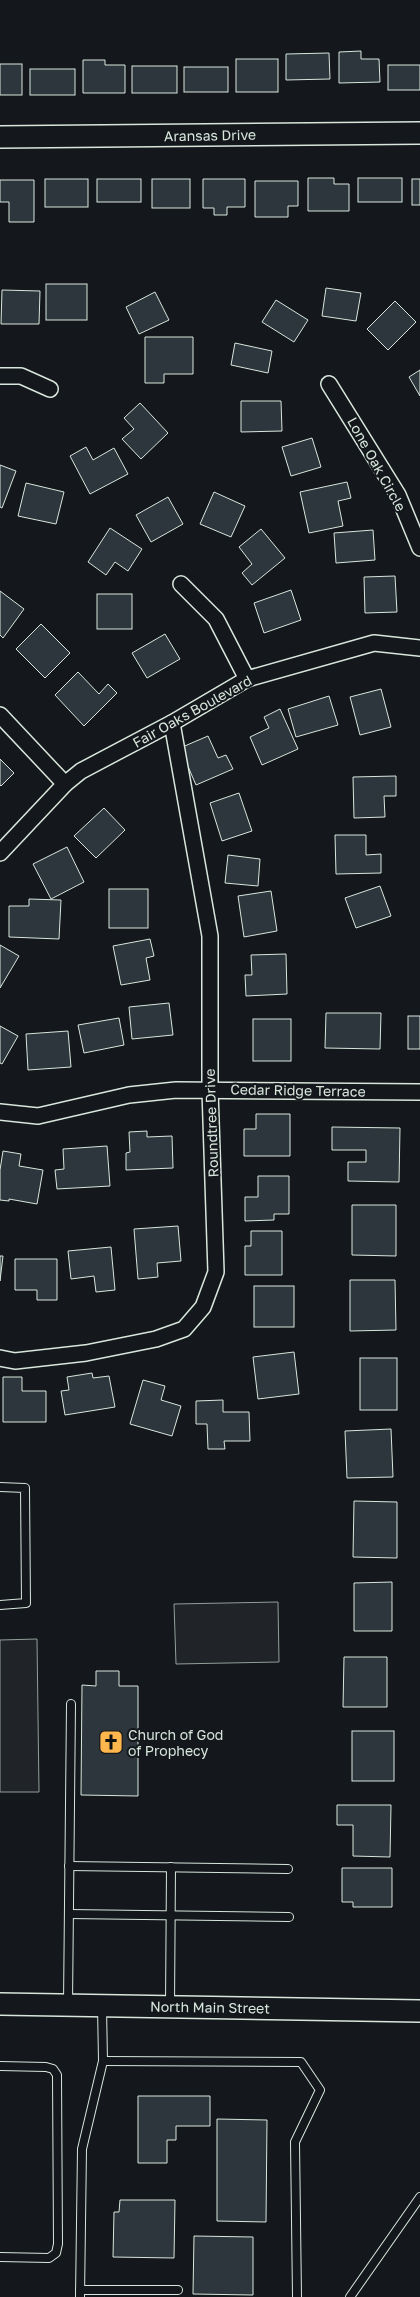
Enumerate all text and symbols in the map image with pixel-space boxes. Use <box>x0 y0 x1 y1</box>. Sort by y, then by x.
street label: Aransas Drive <box>164 126 256 144</box>
street label: Lone Oak Circle <box>344 414 410 514</box>
street label: Fair Oaks Boulevard <box>130 671 254 751</box>
street label: Roundtree Drive <box>201 1068 221 1178</box>
street label: Cedar Ridge Terrace <box>230 1080 366 1100</box>
place label: Church of God of Prophecy <box>128 1726 223 1759</box>
church icon: Church of God of Prophecy <box>98 1729 124 1755</box>
street label: North Main Street <box>150 1997 270 2017</box>

